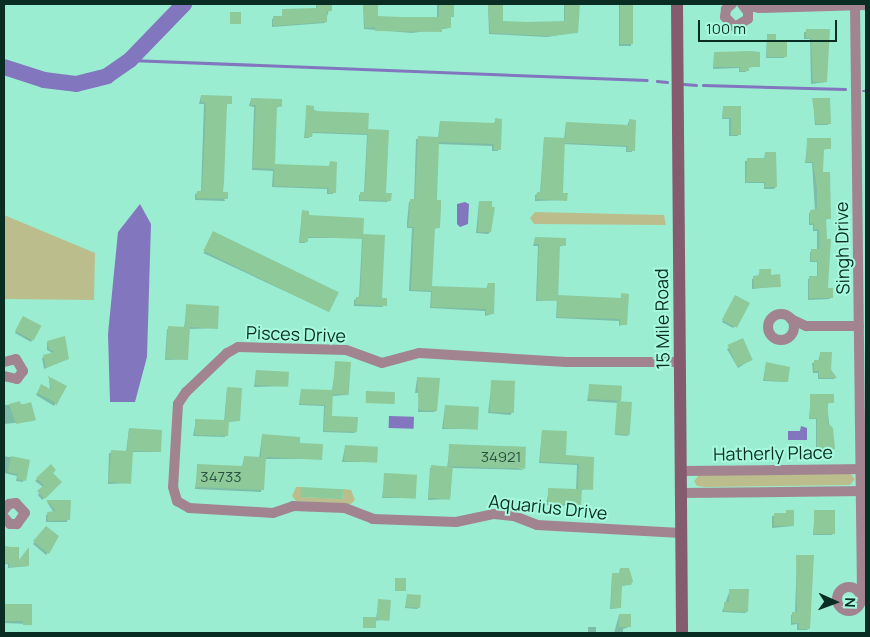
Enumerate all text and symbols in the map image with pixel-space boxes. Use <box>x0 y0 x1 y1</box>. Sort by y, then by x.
scale bar <box>700 10 839 42</box>
text: 100 m <box>706 18 746 39</box>
street label: Singh Drive <box>830 201 854 295</box>
street label: 15 Mile Road <box>650 268 674 370</box>
street label: Pisces Drive <box>246 321 346 347</box>
street label: Hatherly Place <box>713 441 833 465</box>
house number: 34921 <box>481 448 521 466</box>
house number: 34733 <box>200 468 242 486</box>
street label: Aquarius Drive <box>488 490 608 524</box>
north arrow <box>810 577 860 627</box>
text: N <box>841 597 860 608</box>

